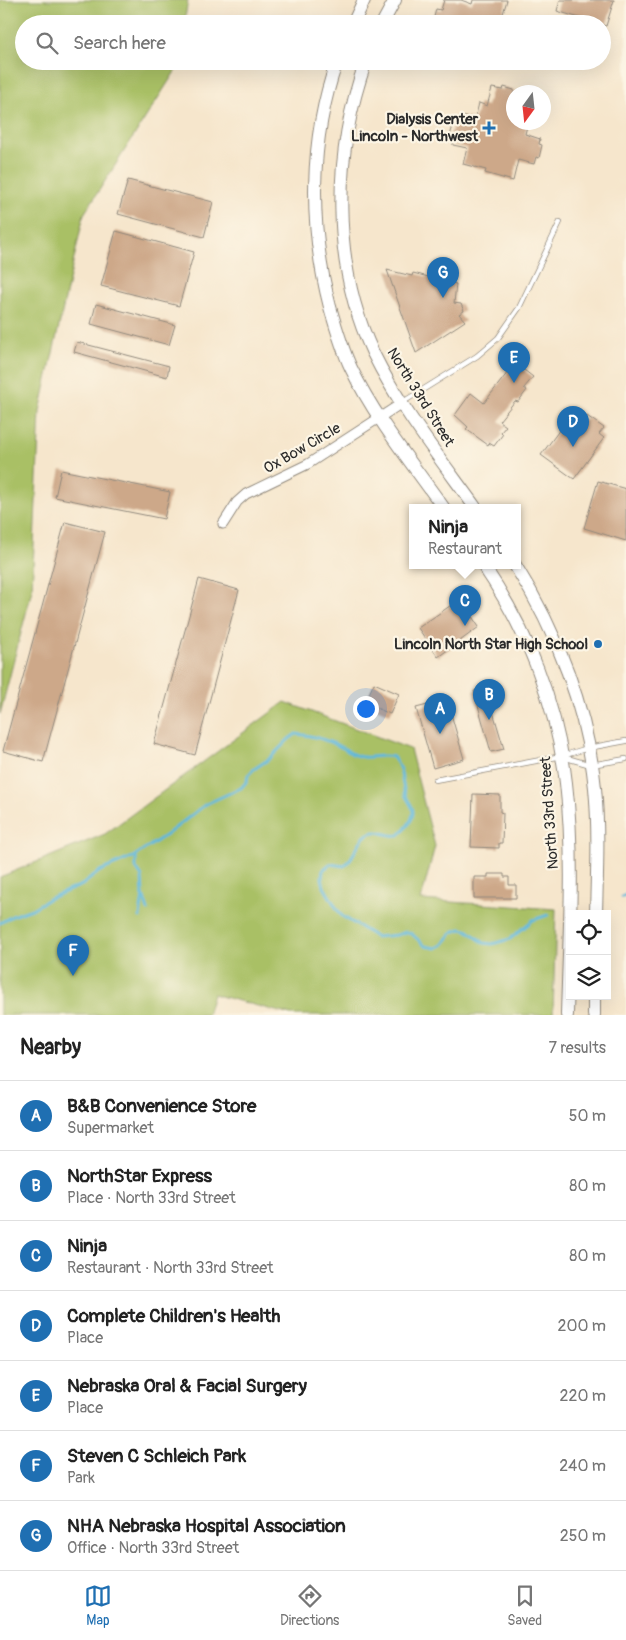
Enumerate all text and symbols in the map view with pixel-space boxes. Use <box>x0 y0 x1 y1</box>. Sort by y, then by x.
search box <box>15 15 611 70</box>
icon: search <box>33 29 61 57</box>
text: Search here <box>73 31 166 55</box>
north arrow <box>506 85 551 130</box>
place label: Dialysis Center Lincoln - Northwest <box>351 110 479 146</box>
marker: Dialysis Center Lincoln - Northwest <box>482 121 496 135</box>
pin: G <box>427 257 459 298</box>
pin: E <box>498 342 530 383</box>
street label: North 33rd Street <box>383 344 459 451</box>
pin: D <box>557 406 589 447</box>
street label: Ox Bow Circle <box>260 418 345 478</box>
popup <box>409 504 521 569</box>
text: Ninja <box>428 515 468 539</box>
text: Restaurant <box>428 539 502 559</box>
pin: C <box>449 585 481 626</box>
place label: Lincoln North Star High School <box>394 635 588 654</box>
marker: Lincoln North Star High School <box>592 638 604 650</box>
pin: B <box>473 679 505 720</box>
pin: A <box>424 693 456 734</box>
your location <box>353 696 379 722</box>
street label: North 33rd Street <box>536 755 563 870</box>
map controls <box>566 910 611 1000</box>
button: locate <box>566 910 611 955</box>
pin: F <box>57 935 89 976</box>
button: layers <box>566 955 611 1000</box>
text: Nearby <box>20 1034 81 1061</box>
text: 7 results <box>548 1038 606 1058</box>
text: B&B Convenience Store <box>67 1094 256 1118</box>
text: A <box>31 1106 41 1126</box>
text: 50 m <box>569 1106 606 1126</box>
text: Supermarket <box>67 1118 154 1138</box>
text: NorthStar Express <box>67 1164 212 1188</box>
text: B <box>31 1176 41 1196</box>
text: 80 m <box>569 1176 606 1196</box>
text: Place · North 33rd Street <box>67 1188 236 1208</box>
text: Ninja <box>67 1234 107 1258</box>
text: C <box>31 1246 41 1266</box>
text: 80 m <box>569 1246 606 1266</box>
text: Restaurant · North 33rd Street <box>67 1258 274 1278</box>
text: Complete Children's Health <box>67 1304 280 1328</box>
text: D <box>31 1316 41 1336</box>
text: 200 m <box>558 1316 606 1336</box>
text: Place <box>67 1328 103 1348</box>
text: Nebraska Oral & Facial Surgery <box>67 1374 307 1398</box>
text: E <box>32 1386 40 1406</box>
text: 220 m <box>560 1386 606 1406</box>
text: Place <box>67 1398 103 1418</box>
text: Steven C Schleich Park <box>67 1444 246 1468</box>
text: F <box>31 1456 41 1476</box>
text: 240 m <box>559 1456 606 1476</box>
text: Park <box>67 1468 95 1488</box>
text: NHA Nebraska Hospital Association <box>67 1514 346 1538</box>
text: G <box>31 1526 41 1546</box>
text: 250 m <box>560 1526 606 1546</box>
text: Office · North 33rd Street <box>67 1538 239 1558</box>
tab: Map <box>84 1582 112 1629</box>
tab: Directions <box>280 1582 339 1629</box>
tab: Saved <box>507 1582 542 1629</box>

